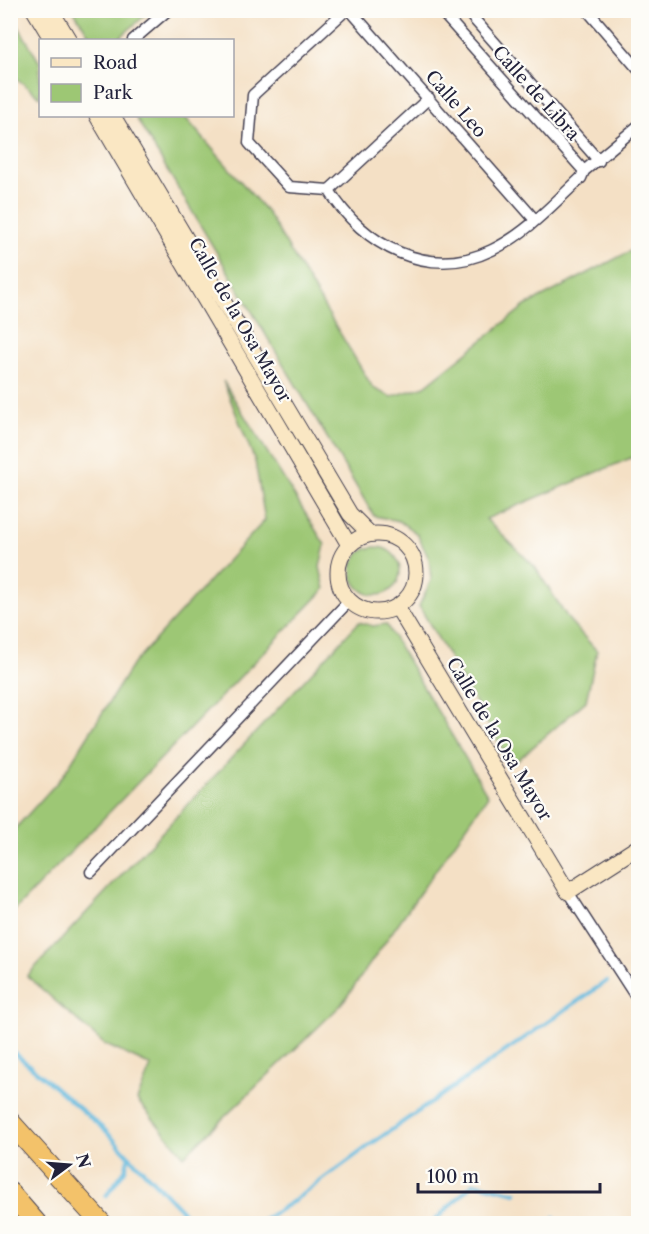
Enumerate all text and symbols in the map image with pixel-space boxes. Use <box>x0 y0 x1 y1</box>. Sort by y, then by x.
legend <box>39 39 234 117</box>
street label: Calle de Libra <box>488 41 585 145</box>
text: Road <box>93 52 138 74</box>
street label: Calle Leo <box>421 66 491 142</box>
text: Park <box>93 82 134 104</box>
street label: Calle de la Osa Mayor <box>184 234 296 407</box>
street label: Calle de la Osa Mayor <box>442 653 557 825</box>
north arrow <box>39 1135 99 1195</box>
text: N <box>72 1151 95 1170</box>
scale bar <box>418 1156 600 1194</box>
text: 100 m <box>427 1166 479 1188</box>

